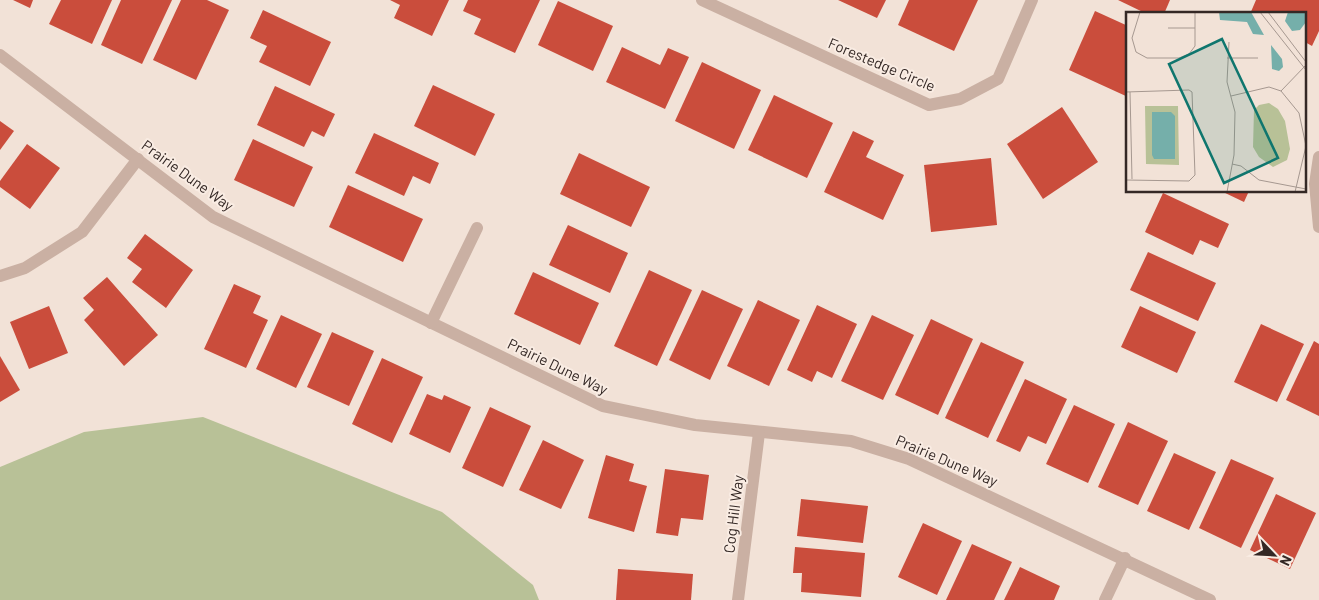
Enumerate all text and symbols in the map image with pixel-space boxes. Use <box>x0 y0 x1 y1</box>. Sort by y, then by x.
inset map <box>1126 12 1306 192</box>
street label: Forestedge Circle <box>826 33 938 95</box>
street label: Prairie Dune Way <box>139 136 237 214</box>
street label: Prairie Dune Way <box>505 334 611 398</box>
street label: Prairie Dune Way <box>893 430 1001 490</box>
street label: Cog Hill Way <box>719 474 747 554</box>
north arrow <box>1249 530 1299 580</box>
text: N <box>1277 553 1296 569</box>

